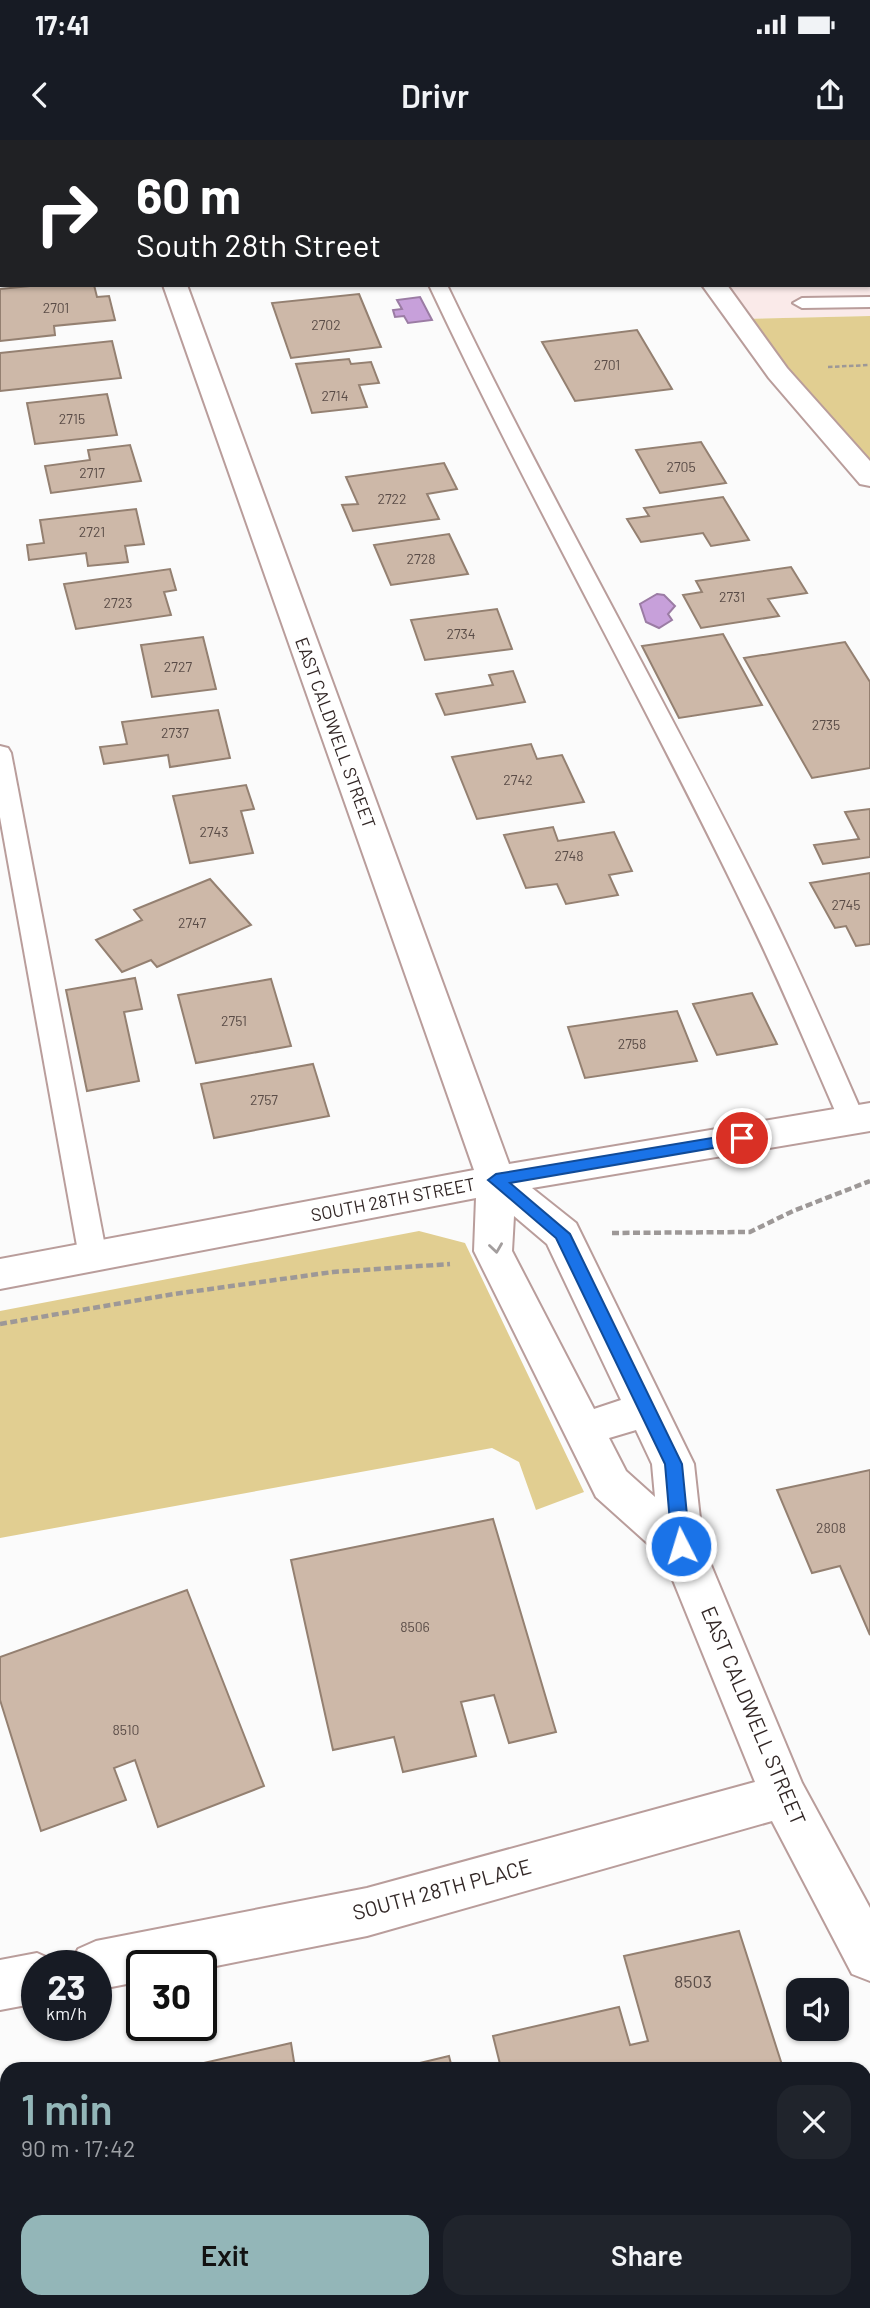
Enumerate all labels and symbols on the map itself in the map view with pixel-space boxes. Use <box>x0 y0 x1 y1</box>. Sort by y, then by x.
house number: 2701 <box>43 299 69 316</box>
house number: 2702 <box>311 316 341 333</box>
house number: 2701 <box>594 356 620 373</box>
house number: 2714 <box>322 387 348 404</box>
house number: 2715 <box>59 410 85 427</box>
house number: 2705 <box>666 458 696 475</box>
house number: 2717 <box>79 464 105 481</box>
house number: 2722 <box>377 490 407 507</box>
house number: 2721 <box>79 523 105 540</box>
house number: 2728 <box>407 550 435 567</box>
house number: 2731 <box>719 588 745 605</box>
house number: 2723 <box>104 594 132 611</box>
house number: 2734 <box>446 625 476 642</box>
street label: EAST CALDWELL STREET <box>291 634 381 831</box>
house number: 2727 <box>164 658 192 675</box>
house number: 2735 <box>812 716 840 733</box>
house number: 2737 <box>161 724 189 741</box>
house number: 2742 <box>503 771 533 788</box>
house number: 2743 <box>199 823 229 840</box>
house number: 2748 <box>554 847 584 864</box>
house number: 2745 <box>831 896 861 913</box>
house number: 2747 <box>178 914 206 931</box>
house number: 2751 <box>221 1012 247 1029</box>
house number: 2758 <box>618 1035 646 1052</box>
house number: 2757 <box>250 1091 278 1108</box>
pin <box>712 1108 772 1168</box>
street label: SOUTH 28TH STREET <box>309 1172 477 1226</box>
one-way arrow <box>488 1242 503 1253</box>
position arrow <box>644 1509 718 1583</box>
house number: 2808 <box>816 1519 846 1536</box>
street label: EAST CALDWELL STREET <box>697 1602 812 1829</box>
house number: 8506 <box>400 1618 430 1635</box>
house number: 8510 <box>113 1721 139 1738</box>
street label: SOUTH 28TH PLACE <box>349 1853 534 1924</box>
speed limit sign: 30 <box>126 1950 217 2041</box>
house number: 8503 <box>674 1970 712 1992</box>

